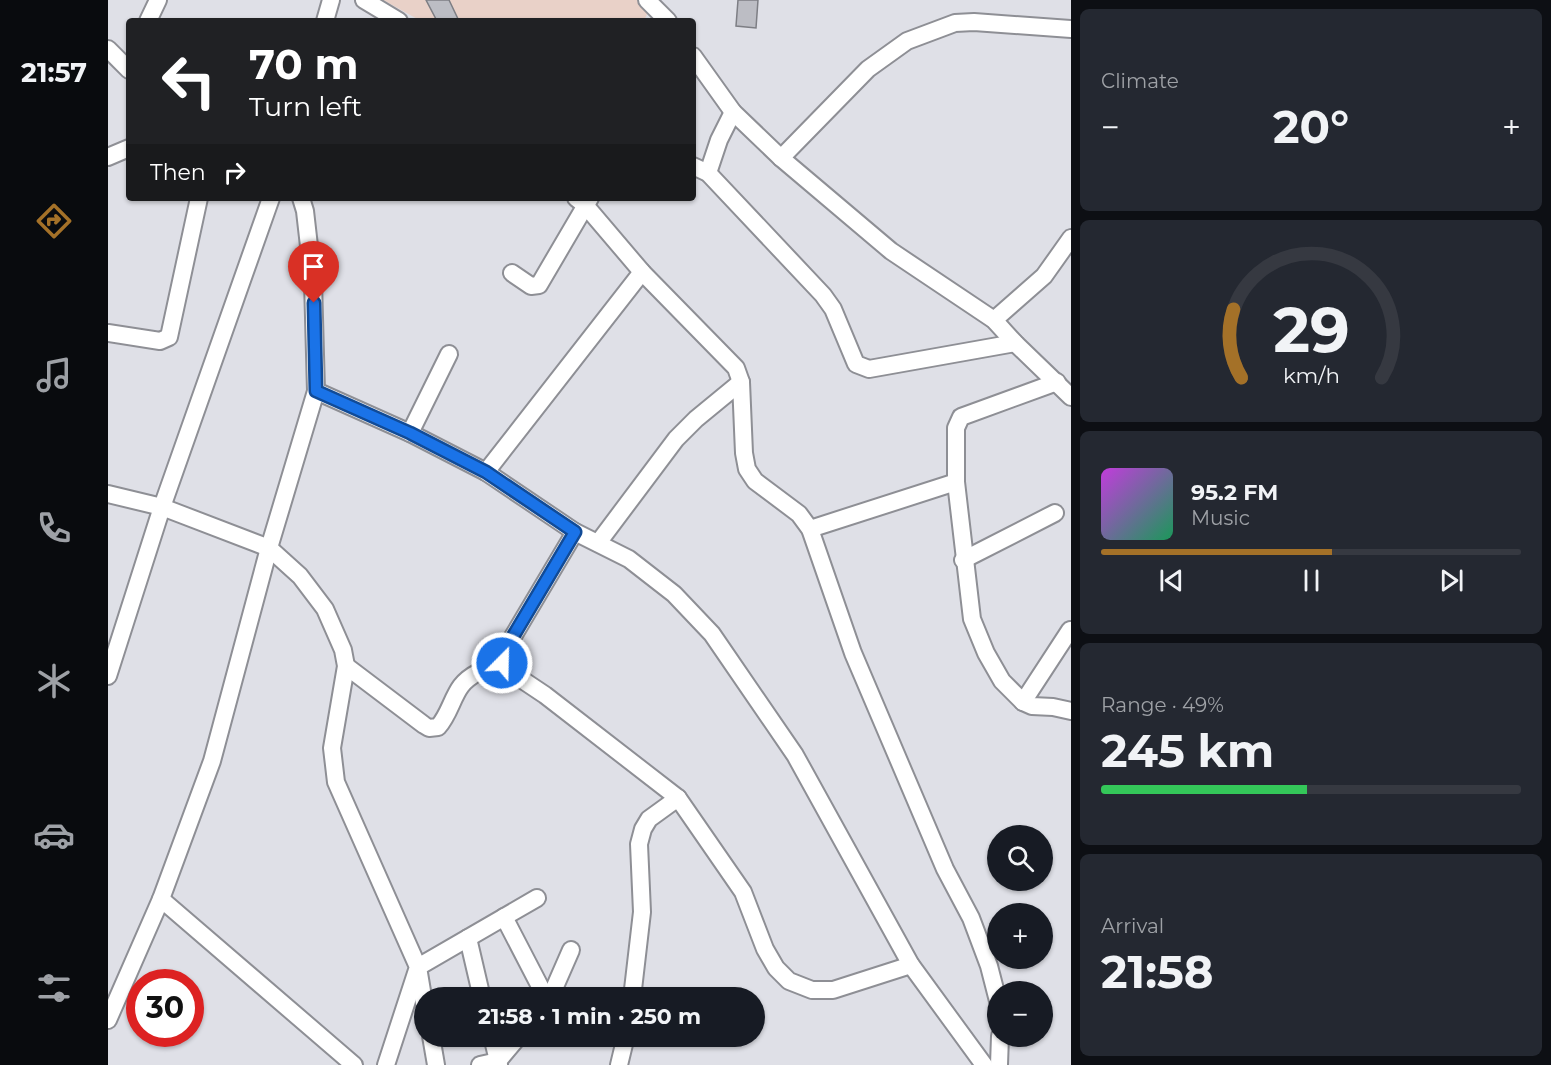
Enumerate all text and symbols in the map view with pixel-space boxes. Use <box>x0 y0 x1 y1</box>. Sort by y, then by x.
text: 70 m <box>249 38 359 90</box>
icon: left <box>150 42 228 120</box>
text: 21:57 <box>21 56 87 89</box>
text: Climate <box>1101 69 1179 93</box>
text: Turn left <box>249 90 362 123</box>
text: 20° <box>1273 99 1349 154</box>
text: − <box>1101 107 1120 147</box>
text: + <box>1502 107 1521 147</box>
icon: right <box>218 156 251 189</box>
text: Then <box>150 159 206 186</box>
icon: directions <box>33 200 75 242</box>
pin <box>288 241 339 303</box>
icon: arrive <box>297 250 330 283</box>
text: 29 <box>1273 292 1349 368</box>
icon: music <box>33 354 75 396</box>
text: km/h <box>1282 363 1340 389</box>
text: 95.2 FM <box>1191 479 1278 506</box>
text: Music <box>1191 506 1250 530</box>
icon: phone <box>33 507 75 549</box>
icon: previous <box>1155 564 1188 597</box>
icon: pause <box>1295 564 1328 597</box>
icon: next <box>1435 564 1468 597</box>
position arrow <box>470 631 534 695</box>
icon: climate <box>33 660 75 702</box>
text: Range · 49% <box>1101 693 1224 717</box>
text: 245 km <box>1101 723 1274 778</box>
icon: car <box>33 814 75 856</box>
map controls <box>987 825 1053 1047</box>
button: search <box>987 825 1053 891</box>
button: + <box>987 903 1053 969</box>
text: Arrival <box>1101 914 1164 938</box>
text: 21:58 <box>1101 944 1213 999</box>
icon: filters <box>33 967 75 1009</box>
speed limit sign: 30 <box>126 969 204 1047</box>
button: − <box>987 981 1053 1047</box>
text: 21:58 · 1 min · 250 m <box>478 1003 701 1030</box>

